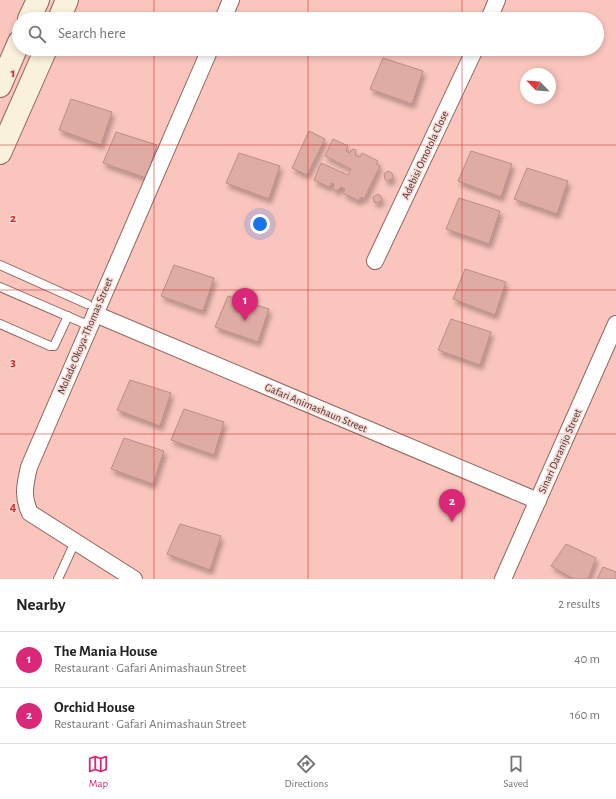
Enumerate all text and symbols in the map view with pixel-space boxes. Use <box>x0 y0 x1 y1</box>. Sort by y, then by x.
search box <box>12 12 604 56</box>
icon: search <box>26 23 48 45</box>
text: Search here <box>58 26 126 41</box>
text: 1 <box>11 67 15 80</box>
north arrow <box>520 68 556 104</box>
street label: Adebisi Omotola Close <box>400 109 450 201</box>
text: 2 <box>10 212 16 225</box>
your location <box>250 214 270 234</box>
street label: Molade Okoya-Thomas Street <box>55 276 115 396</box>
pin: 1 <box>232 288 258 321</box>
text: 3 <box>10 356 16 369</box>
street label: Gafari Animashaun Street <box>263 381 369 435</box>
street label: Sinari Daranijo Street <box>536 407 584 495</box>
pin: 2 <box>439 489 465 522</box>
text: 4 <box>10 501 17 514</box>
text: Nearby <box>16 596 66 613</box>
text: 2 results <box>558 598 600 611</box>
text: The Mania House <box>54 644 157 659</box>
text: 1 <box>27 653 31 666</box>
text: 40 m <box>574 653 600 666</box>
text: Restaurant · Gafari Animashaun Street <box>54 662 246 675</box>
text: Orchid House <box>54 700 135 715</box>
text: 2 <box>26 709 32 722</box>
text: 160 m <box>570 709 600 722</box>
text: Restaurant · Gafari Animashaun Street <box>54 718 246 731</box>
tab: Map <box>87 753 109 790</box>
tab: Directions <box>284 753 328 790</box>
tab: Saved <box>503 753 528 790</box>

